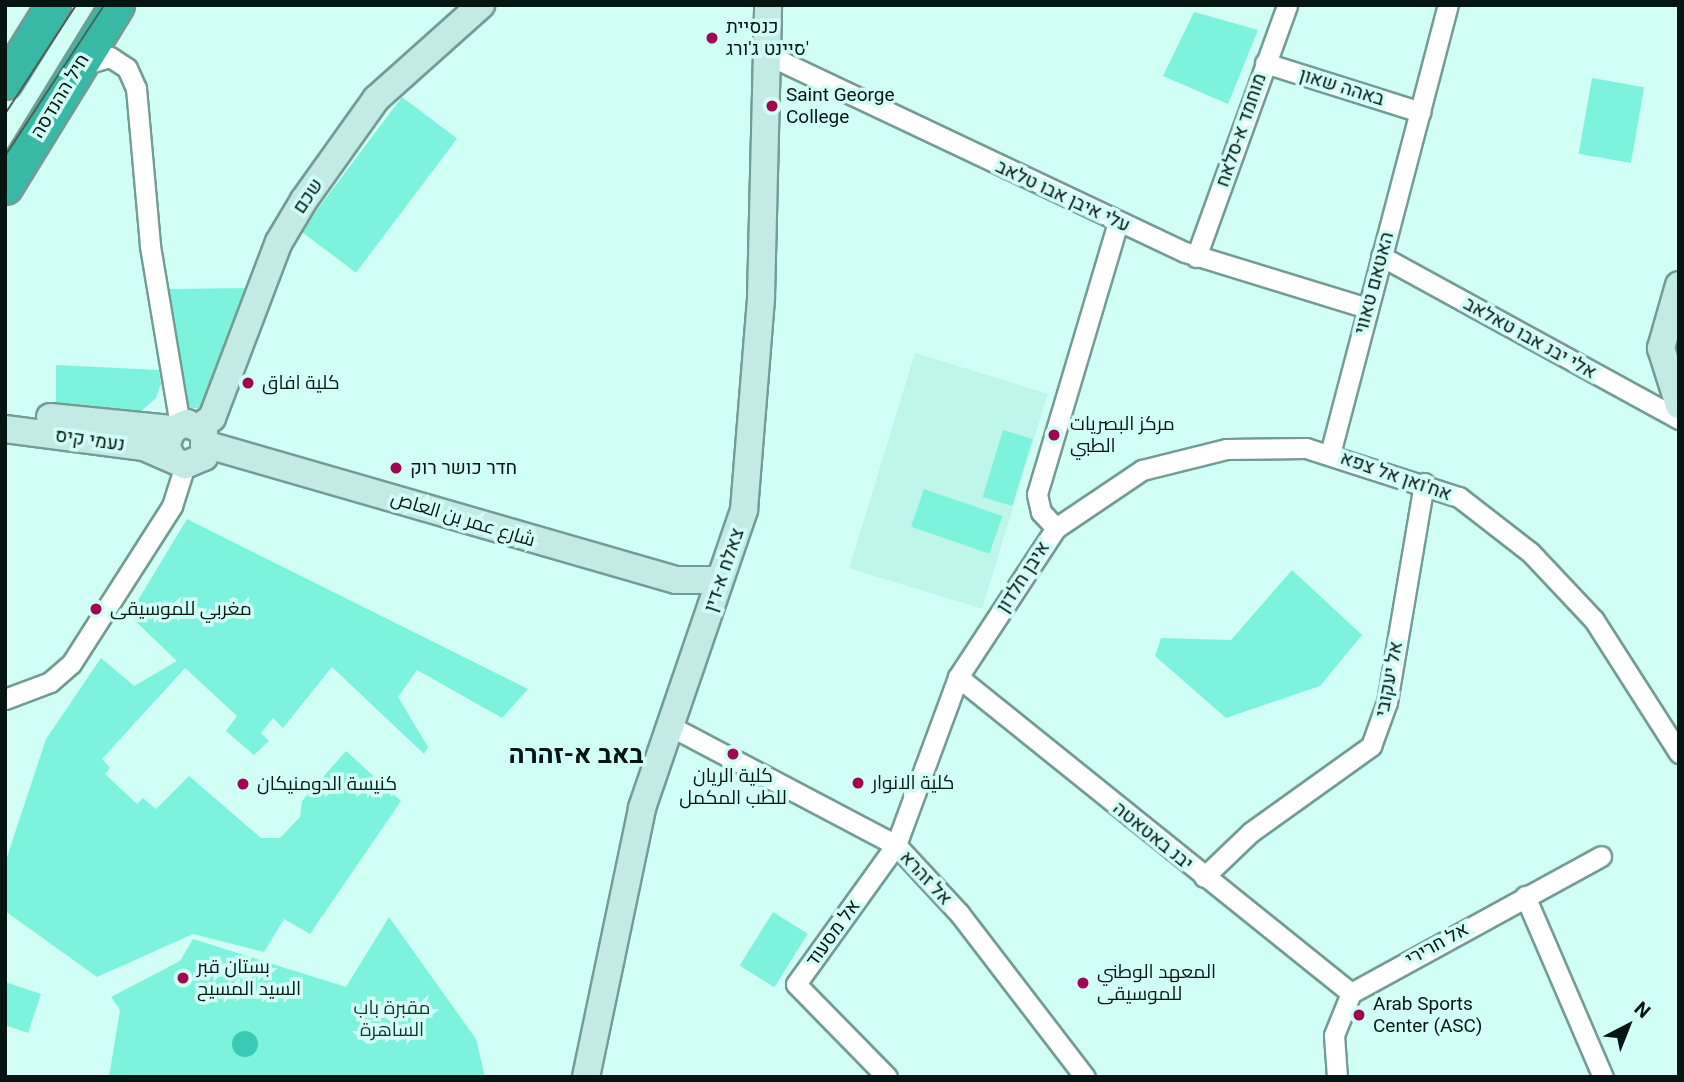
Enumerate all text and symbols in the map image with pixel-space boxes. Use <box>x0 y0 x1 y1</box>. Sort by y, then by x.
place label: כנסיית סיינט ג'ורג' <box>726 16 809 60</box>
marker: כנסיית סיינט ג'ורג' <box>704 30 720 46</box>
street label: חיל ההנדסה <box>26 50 94 142</box>
street label: באהה שאון <box>1297 63 1387 111</box>
street label: מוחמד א-סלאח <box>1211 70 1271 190</box>
place label: Saint George College <box>786 84 895 128</box>
marker: Saint George College <box>764 98 780 114</box>
street label: עלי איבן אבו טלאב <box>992 155 1134 237</box>
street label: שכם <box>288 174 328 218</box>
street label: האטאם טאווי <box>1349 229 1399 337</box>
street label: אלי יבנ אבו טאלאב <box>1460 292 1600 384</box>
place label: كلية افاق <box>262 372 340 394</box>
marker: كلية افاق <box>240 375 256 391</box>
place label: مركز البصريات الطبي <box>1070 413 1175 457</box>
street label: נעמי קיס <box>54 424 126 456</box>
marker: مركز البصريات الطبي <box>1044 425 1064 445</box>
street label: אח'ואן אל צפא <box>1337 446 1455 506</box>
place label: חדר כושר רוק <box>410 457 517 479</box>
marker: חדר כושר רוק <box>388 460 404 476</box>
street label: شارع عمر بن العاص <box>388 486 538 552</box>
street label: צאלח א-דין <box>699 525 749 615</box>
street label: איבן חלדון <box>992 537 1054 617</box>
place label: مغربي للموسيقى <box>110 598 252 620</box>
marker: مغربي للموسيقى <box>88 601 104 617</box>
street label: אל יעקובי <box>1371 639 1407 719</box>
district label: באב א-זהרה <box>509 739 643 771</box>
marker: كلية الريان للطب المكمل <box>725 746 741 762</box>
place label: كلية الريان للطب المكمل <box>679 765 787 809</box>
place label: كلية الانوار <box>872 772 954 794</box>
place label: كنيسة الدومنيكان <box>257 773 397 795</box>
marker: كلية الانوار <box>850 775 866 791</box>
marker: كنيسة الدومنيكان <box>235 776 251 792</box>
street label: יבנ באטאטה <box>1108 797 1198 875</box>
street label: אל זהרא <box>895 846 957 910</box>
street label: אל מסעוד <box>801 895 865 971</box>
street label: אל חרירי <box>1402 917 1472 971</box>
place label: بستان قبر السيد المسيح <box>197 956 301 1000</box>
place label: المعهد الوطني للموسيقى <box>1097 961 1216 1005</box>
marker: بستان قبر السيد المسيح <box>175 970 191 986</box>
marker: المعهد الوطني للموسيقى <box>1075 975 1091 991</box>
north arrow <box>1593 991 1663 1061</box>
place label: Arab Sports Center (ASC) <box>1373 993 1482 1037</box>
park label: مقبرة باب الساهرة <box>353 997 431 1041</box>
text: N <box>1630 997 1655 1023</box>
marker: Arab Sports Center (ASC) <box>1351 1007 1367 1023</box>

